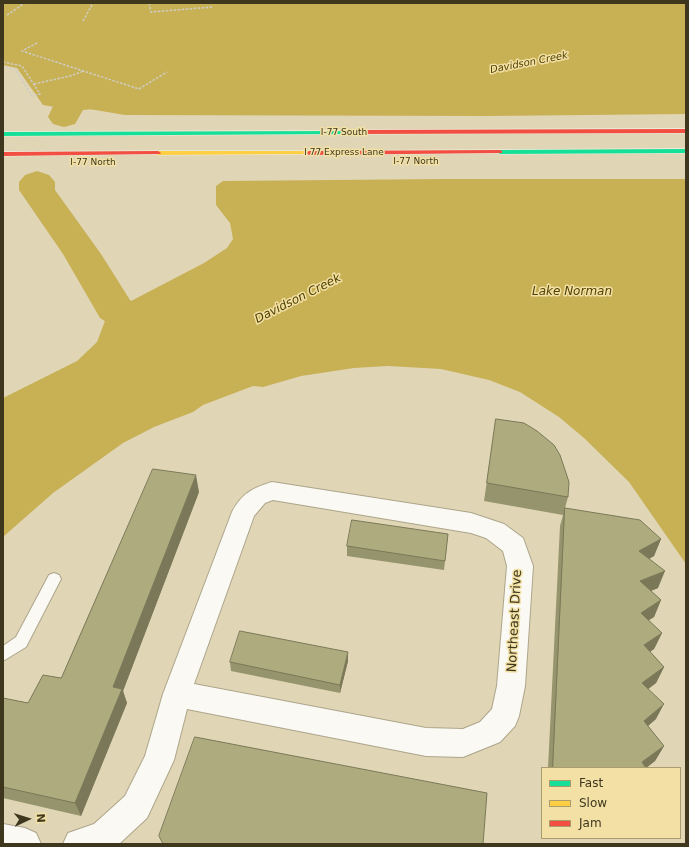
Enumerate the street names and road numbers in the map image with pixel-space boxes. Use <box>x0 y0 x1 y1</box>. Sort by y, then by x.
street label: I-77 South <box>321 128 367 138</box>
street label: I 77 Express Lane <box>304 148 384 158</box>
street label: I-77 North <box>393 157 439 167</box>
street label: I-77 North <box>70 158 116 168</box>
street label: Northeast Drive <box>505 569 525 673</box>

